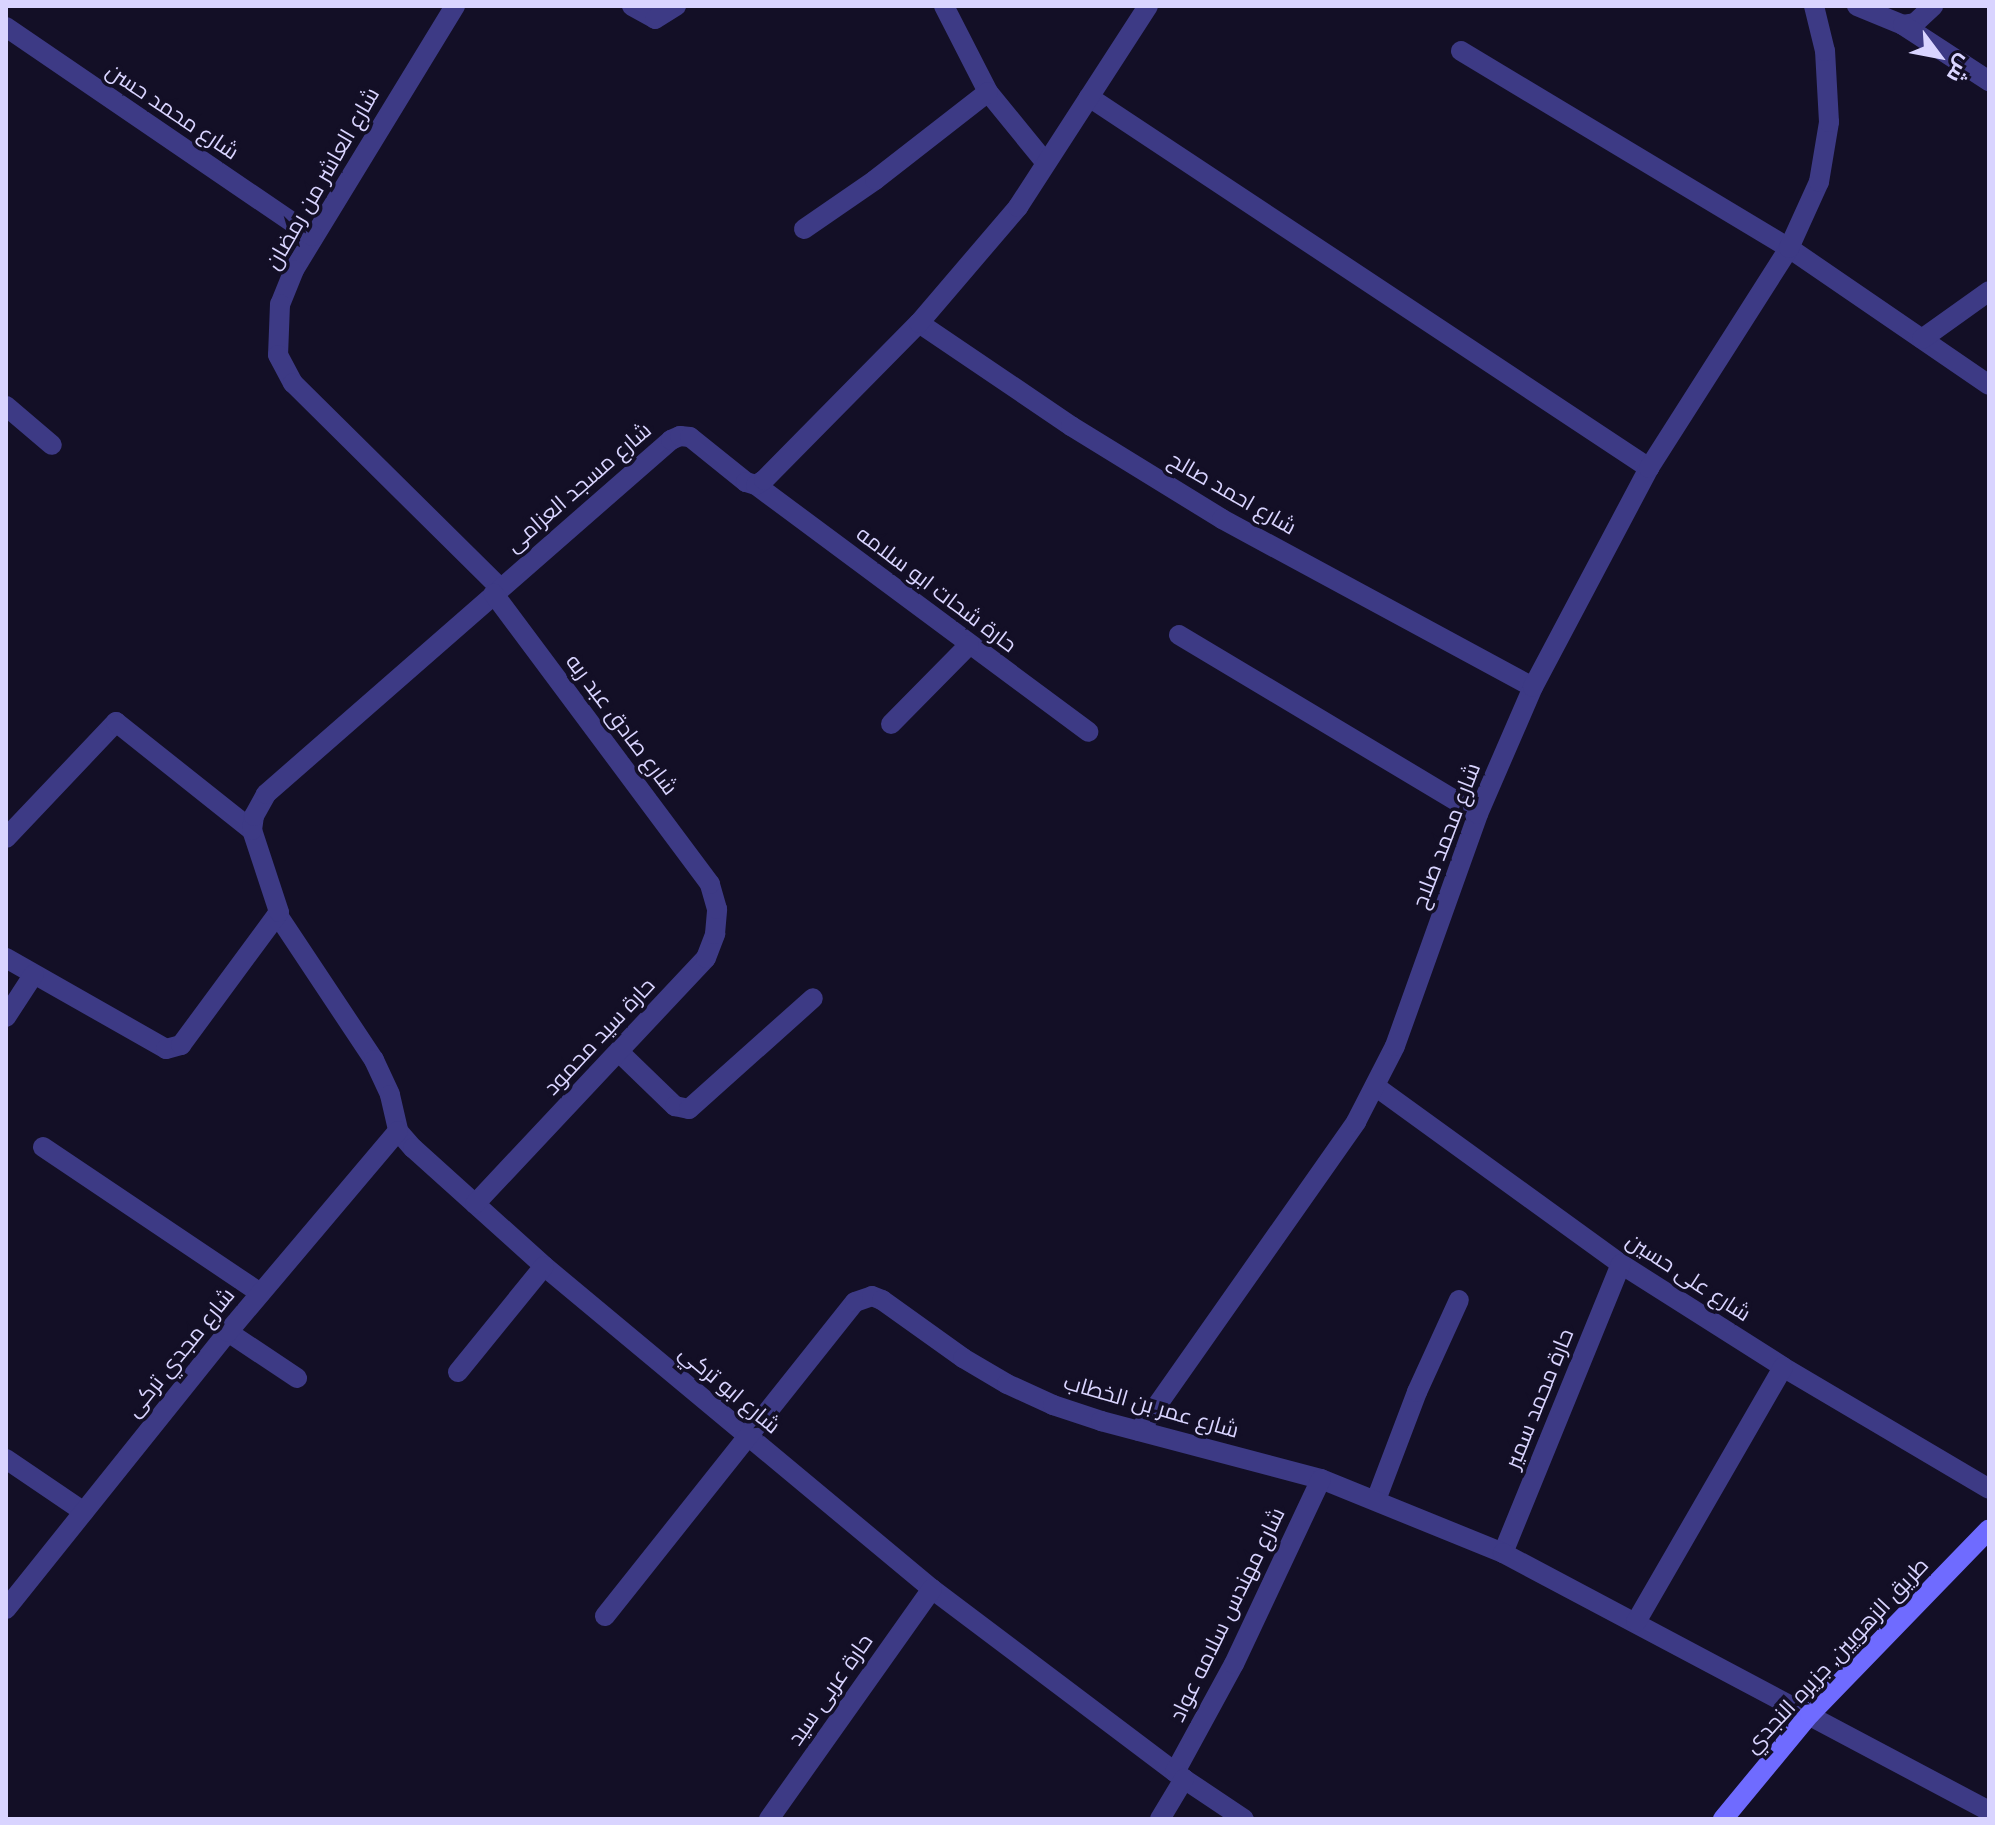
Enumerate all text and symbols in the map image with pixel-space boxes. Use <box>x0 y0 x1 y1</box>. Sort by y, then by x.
north arrow <box>1899 16 1979 96</box>
text: ش <box>1939 49 1980 89</box>
street label: شارع محمد حسن <box>101 58 243 166</box>
street label: شارع العاشر من رمضان <box>260 83 386 275</box>
street label: شارع مسجد العزامى <box>501 418 657 558</box>
street label: شارع احمد صالح <box>1163 447 1301 541</box>
street label: حارة شحات ابو سلامه <box>851 521 1021 659</box>
street label: شارع صادق عبد ربه <box>559 649 683 801</box>
street label: شارع محمد صلاح <box>1407 760 1487 912</box>
street label: حارة سيد محمود <box>539 973 661 1101</box>
street label: شارع على حسين <box>1621 1228 1755 1328</box>
street label: شارع مجدي تركى <box>121 1283 241 1423</box>
street label: حارة محمد سمير <box>1500 1325 1580 1473</box>
street label: شارع ابو تركي <box>673 1340 785 1440</box>
street label: شارع عمر بن الخطاب <box>1060 1369 1242 1445</box>
street label: شارع مهندس سلامه عواد <box>1165 1504 1291 1726</box>
street label: طريق الزهويين, جزيره النجدي <box>1739 1553 1935 1759</box>
street label: حارة عربى سيد <box>783 1629 879 1751</box>

